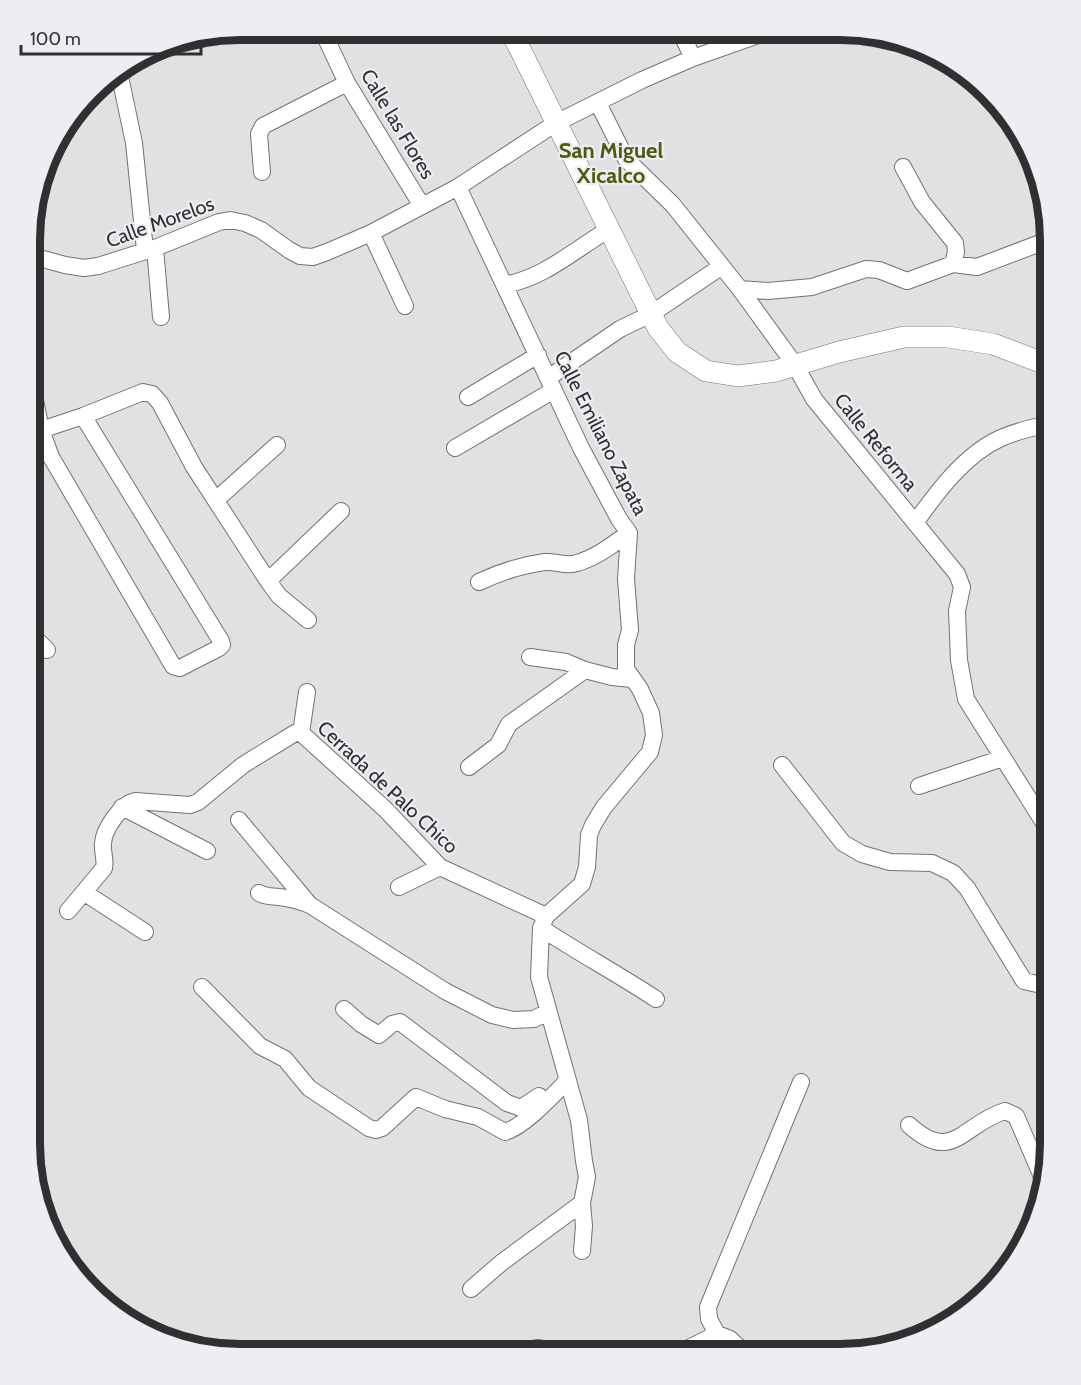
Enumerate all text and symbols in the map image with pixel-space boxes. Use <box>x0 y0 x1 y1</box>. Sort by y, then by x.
scale bar <box>21 18 201 56</box>
text: 100 m <box>30 28 81 50</box>
street label: Calle las Flores <box>356 65 440 183</box>
district label: San Miguel Xicalco <box>559 137 663 189</box>
street label: Calle Morelos <box>103 191 217 253</box>
street label: Calle Emiliano Zapata <box>549 347 653 520</box>
street label: Calle Reforma <box>829 388 923 496</box>
street label: Cerrada de Palo Chico <box>313 716 463 858</box>

